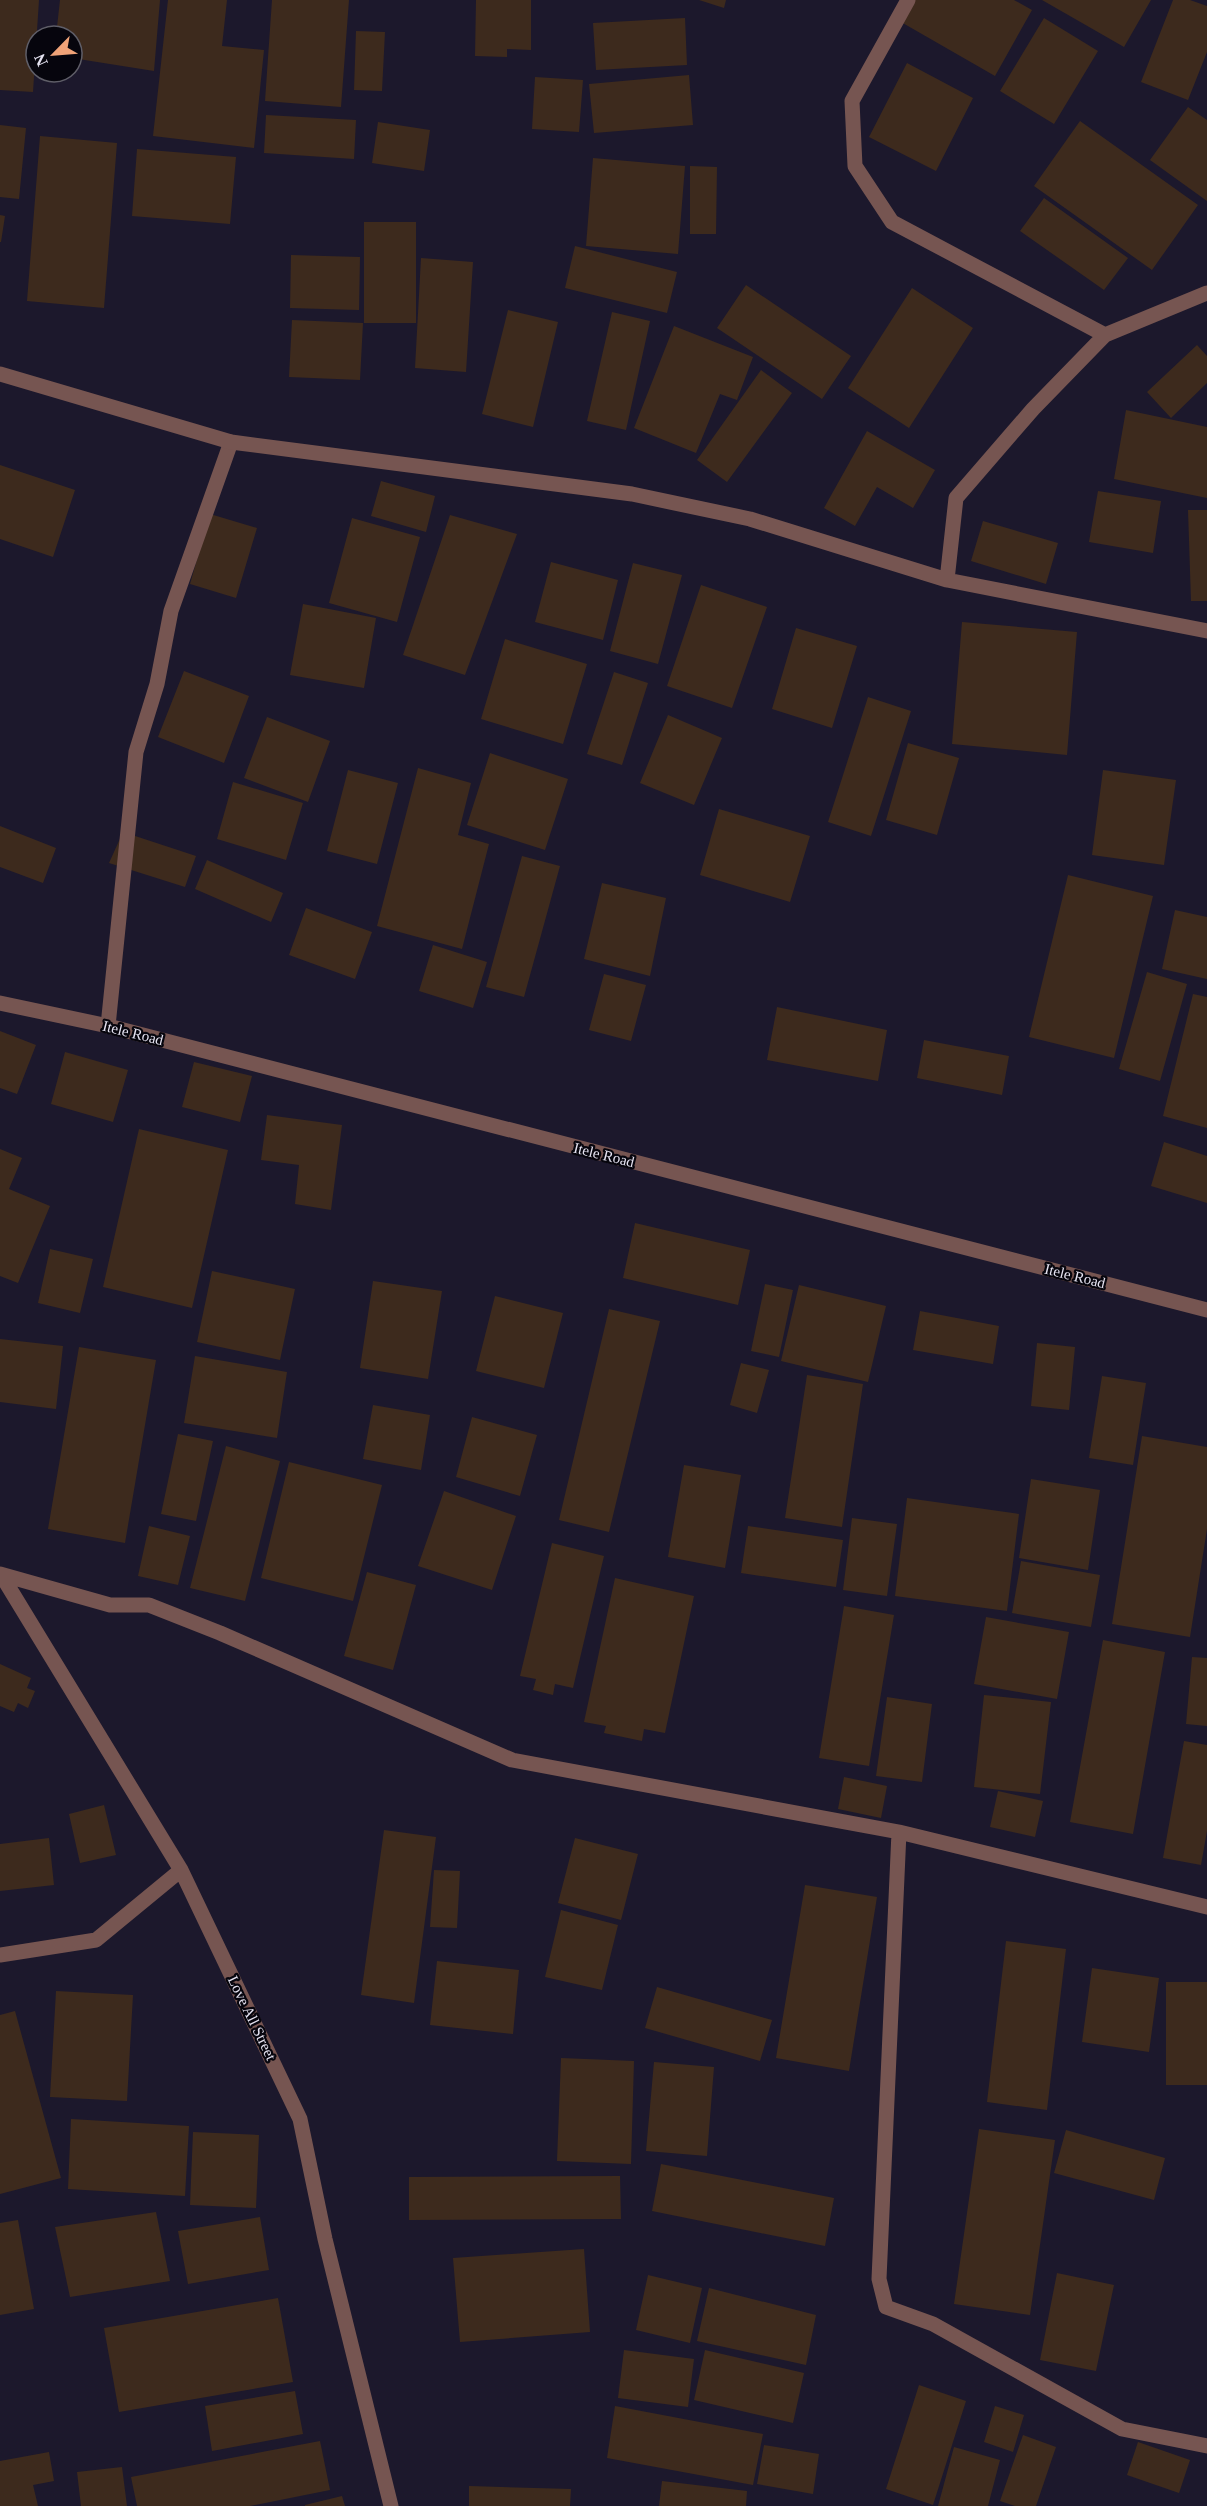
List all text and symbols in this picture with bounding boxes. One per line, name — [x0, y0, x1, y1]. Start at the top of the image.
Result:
north arrow — [24, 24, 84, 84]
text: N — [31, 51, 51, 69]
street label: Itele Road — [101, 1018, 166, 1048]
street label: Itele Road — [572, 1140, 637, 1170]
street label: Itele Road — [1043, 1261, 1108, 1291]
street label: Love All Street — [225, 1973, 280, 2063]

